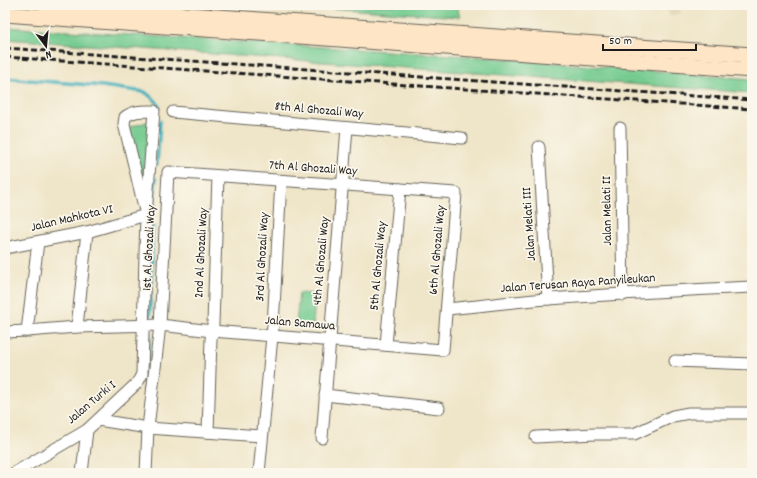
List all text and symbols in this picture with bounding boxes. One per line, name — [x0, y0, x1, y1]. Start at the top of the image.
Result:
north arrow — [26, 26, 66, 66]
scale bar — [603, 26, 696, 52]
text: 50 m — [609, 33, 632, 50]
text: N — [43, 45, 53, 62]
street label: 8th Al Ghozali Way — [274, 98, 365, 124]
street label: 7th Al Ghozali Way — [268, 156, 359, 182]
street label: Jalan Melati II — [598, 176, 618, 246]
street label: Jalan Melati III — [518, 187, 542, 261]
street label: Jalan Mahkota VI — [29, 200, 115, 238]
street label: 1st Al Ghozali Way — [138, 204, 162, 291]
street label: 6th Al Ghozali Way — [425, 204, 451, 296]
street label: 2nd Al Ghozali Way — [190, 207, 214, 299]
street label: 3rd Al Ghozali Way — [251, 211, 275, 302]
street label: 4th Al Ghozali Way — [309, 215, 335, 306]
street label: 5th Al Ghozali Way — [366, 220, 392, 311]
street label: Jalan Terusan Raya Panyileukan — [500, 269, 656, 299]
street label: Jalan Samawa — [264, 311, 337, 337]
street label: Jalan Turki I — [63, 377, 121, 429]

